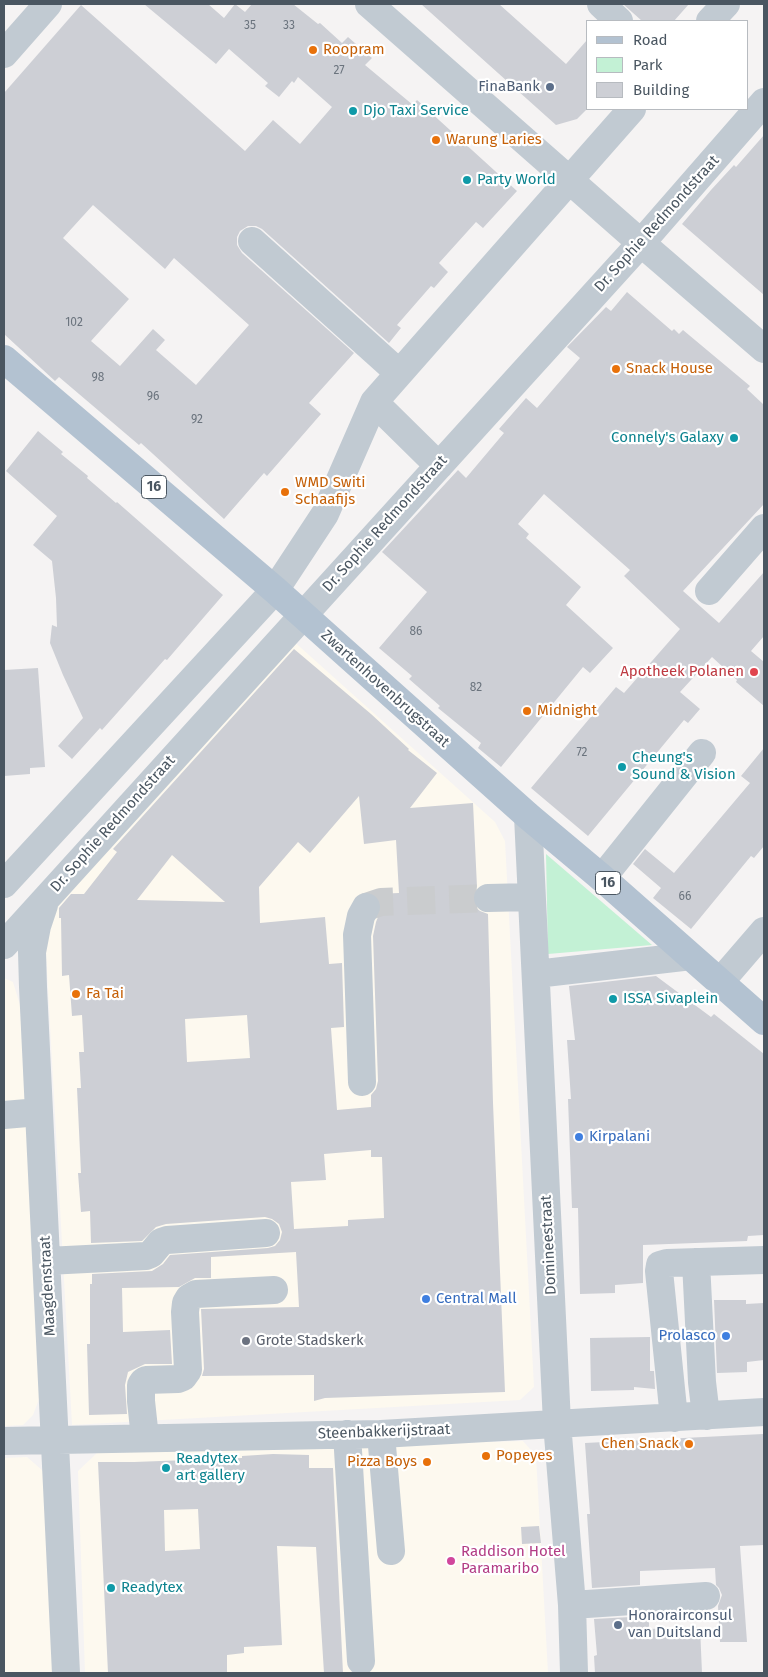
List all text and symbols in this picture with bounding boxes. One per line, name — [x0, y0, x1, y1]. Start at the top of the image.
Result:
house number: 35 — [244, 19, 256, 33]
house number: 33 — [283, 19, 295, 33]
legend — [586, 20, 748, 110]
text: Road — [633, 31, 668, 49]
place label: Roopram — [323, 41, 385, 59]
marker: Roopram — [307, 44, 319, 56]
text: Park — [633, 56, 663, 74]
house number: 27 — [333, 64, 345, 78]
place label: FinaBank — [478, 78, 540, 96]
marker: FinaBank — [544, 81, 556, 93]
text: Building — [633, 81, 689, 99]
place label: Djo Taxi Service — [363, 102, 469, 120]
marker: Djo Taxi Service — [347, 105, 359, 117]
place label: Warung Laries — [446, 131, 542, 149]
marker: Warung Laries — [430, 134, 442, 146]
street label: Dr. Sophie Redmondstraat — [591, 152, 723, 296]
place label: Party World — [477, 171, 556, 189]
marker: Party World — [461, 174, 473, 186]
house number: 102 — [65, 316, 83, 330]
place label: Snack House — [626, 360, 713, 378]
marker: Snack House — [610, 363, 622, 375]
house number: 98 — [92, 371, 104, 385]
house number: 96 — [147, 390, 159, 404]
house number: 92 — [191, 413, 203, 427]
place label: Connely's Galaxy — [611, 429, 724, 447]
marker: Connely's Galaxy — [728, 432, 740, 444]
street label: Dr. Sophie Redmondstraat — [319, 452, 451, 596]
place label: WMD Switi Schaafijs — [295, 474, 365, 509]
road number: 16 — [142, 476, 166, 498]
marker: WMD Switi Schaafijs — [279, 486, 291, 498]
house number: 86 — [409, 625, 423, 639]
street label: Zwartenhovenbrugstraat — [317, 627, 453, 751]
place label: Apotheek Polanen — [620, 663, 744, 681]
marker: Apotheek Polanen — [748, 666, 760, 678]
house number: 82 — [470, 681, 482, 695]
place label: Midnight — [537, 702, 597, 720]
marker: Midnight — [521, 705, 533, 717]
house number: 72 — [576, 746, 588, 760]
place label: Cheung's Sound & Vision — [632, 749, 736, 784]
street label: Dr. Sophie Redmondstraat — [47, 752, 179, 896]
marker: Cheung's Sound & Vision — [616, 761, 628, 773]
road number: 16 — [596, 871, 620, 894]
house number: 66 — [679, 890, 691, 904]
place label: Fa Tai — [86, 985, 124, 1003]
marker: Fa Tai — [70, 988, 82, 1000]
place label: ISSA Sivaplein — [623, 990, 718, 1008]
marker: ISSA Sivaplein — [607, 993, 619, 1005]
place label: Kirpalani — [589, 1128, 650, 1146]
marker: Kirpalani — [573, 1131, 585, 1143]
street label: Domineestraat — [537, 1195, 561, 1295]
street label: Maagdenstraat — [36, 1235, 60, 1337]
place label: Central Mall — [436, 1290, 517, 1308]
marker: Central Mall — [420, 1293, 432, 1305]
place label: Prolasco — [659, 1327, 716, 1345]
marker: Prolasco — [720, 1330, 732, 1342]
place label: Grote Stadskerk — [256, 1332, 364, 1350]
marker: Grote Stadskerk — [240, 1335, 252, 1347]
street label: Steenbakkerijstraat — [318, 1421, 450, 1443]
place label: Chen Snack — [601, 1435, 679, 1453]
marker: Chen Snack — [683, 1438, 695, 1450]
place label: Popeyes — [496, 1447, 553, 1465]
place label: Readytex art gallery — [176, 1450, 245, 1485]
marker: Popeyes — [480, 1450, 492, 1462]
place label: Pizza Boys — [347, 1453, 417, 1471]
marker: Pizza Boys — [421, 1456, 433, 1468]
marker: Readytex art gallery — [160, 1462, 172, 1474]
place label: Raddison Hotel Paramaribo — [461, 1543, 566, 1578]
marker: Raddison Hotel Paramaribo — [445, 1555, 457, 1567]
place label: Readytex — [121, 1579, 183, 1597]
marker: Readytex — [105, 1582, 117, 1594]
place label: Honorairconsul van Duitsland — [628, 1607, 732, 1642]
marker: Honorairconsul van Duitsland — [612, 1619, 624, 1631]

